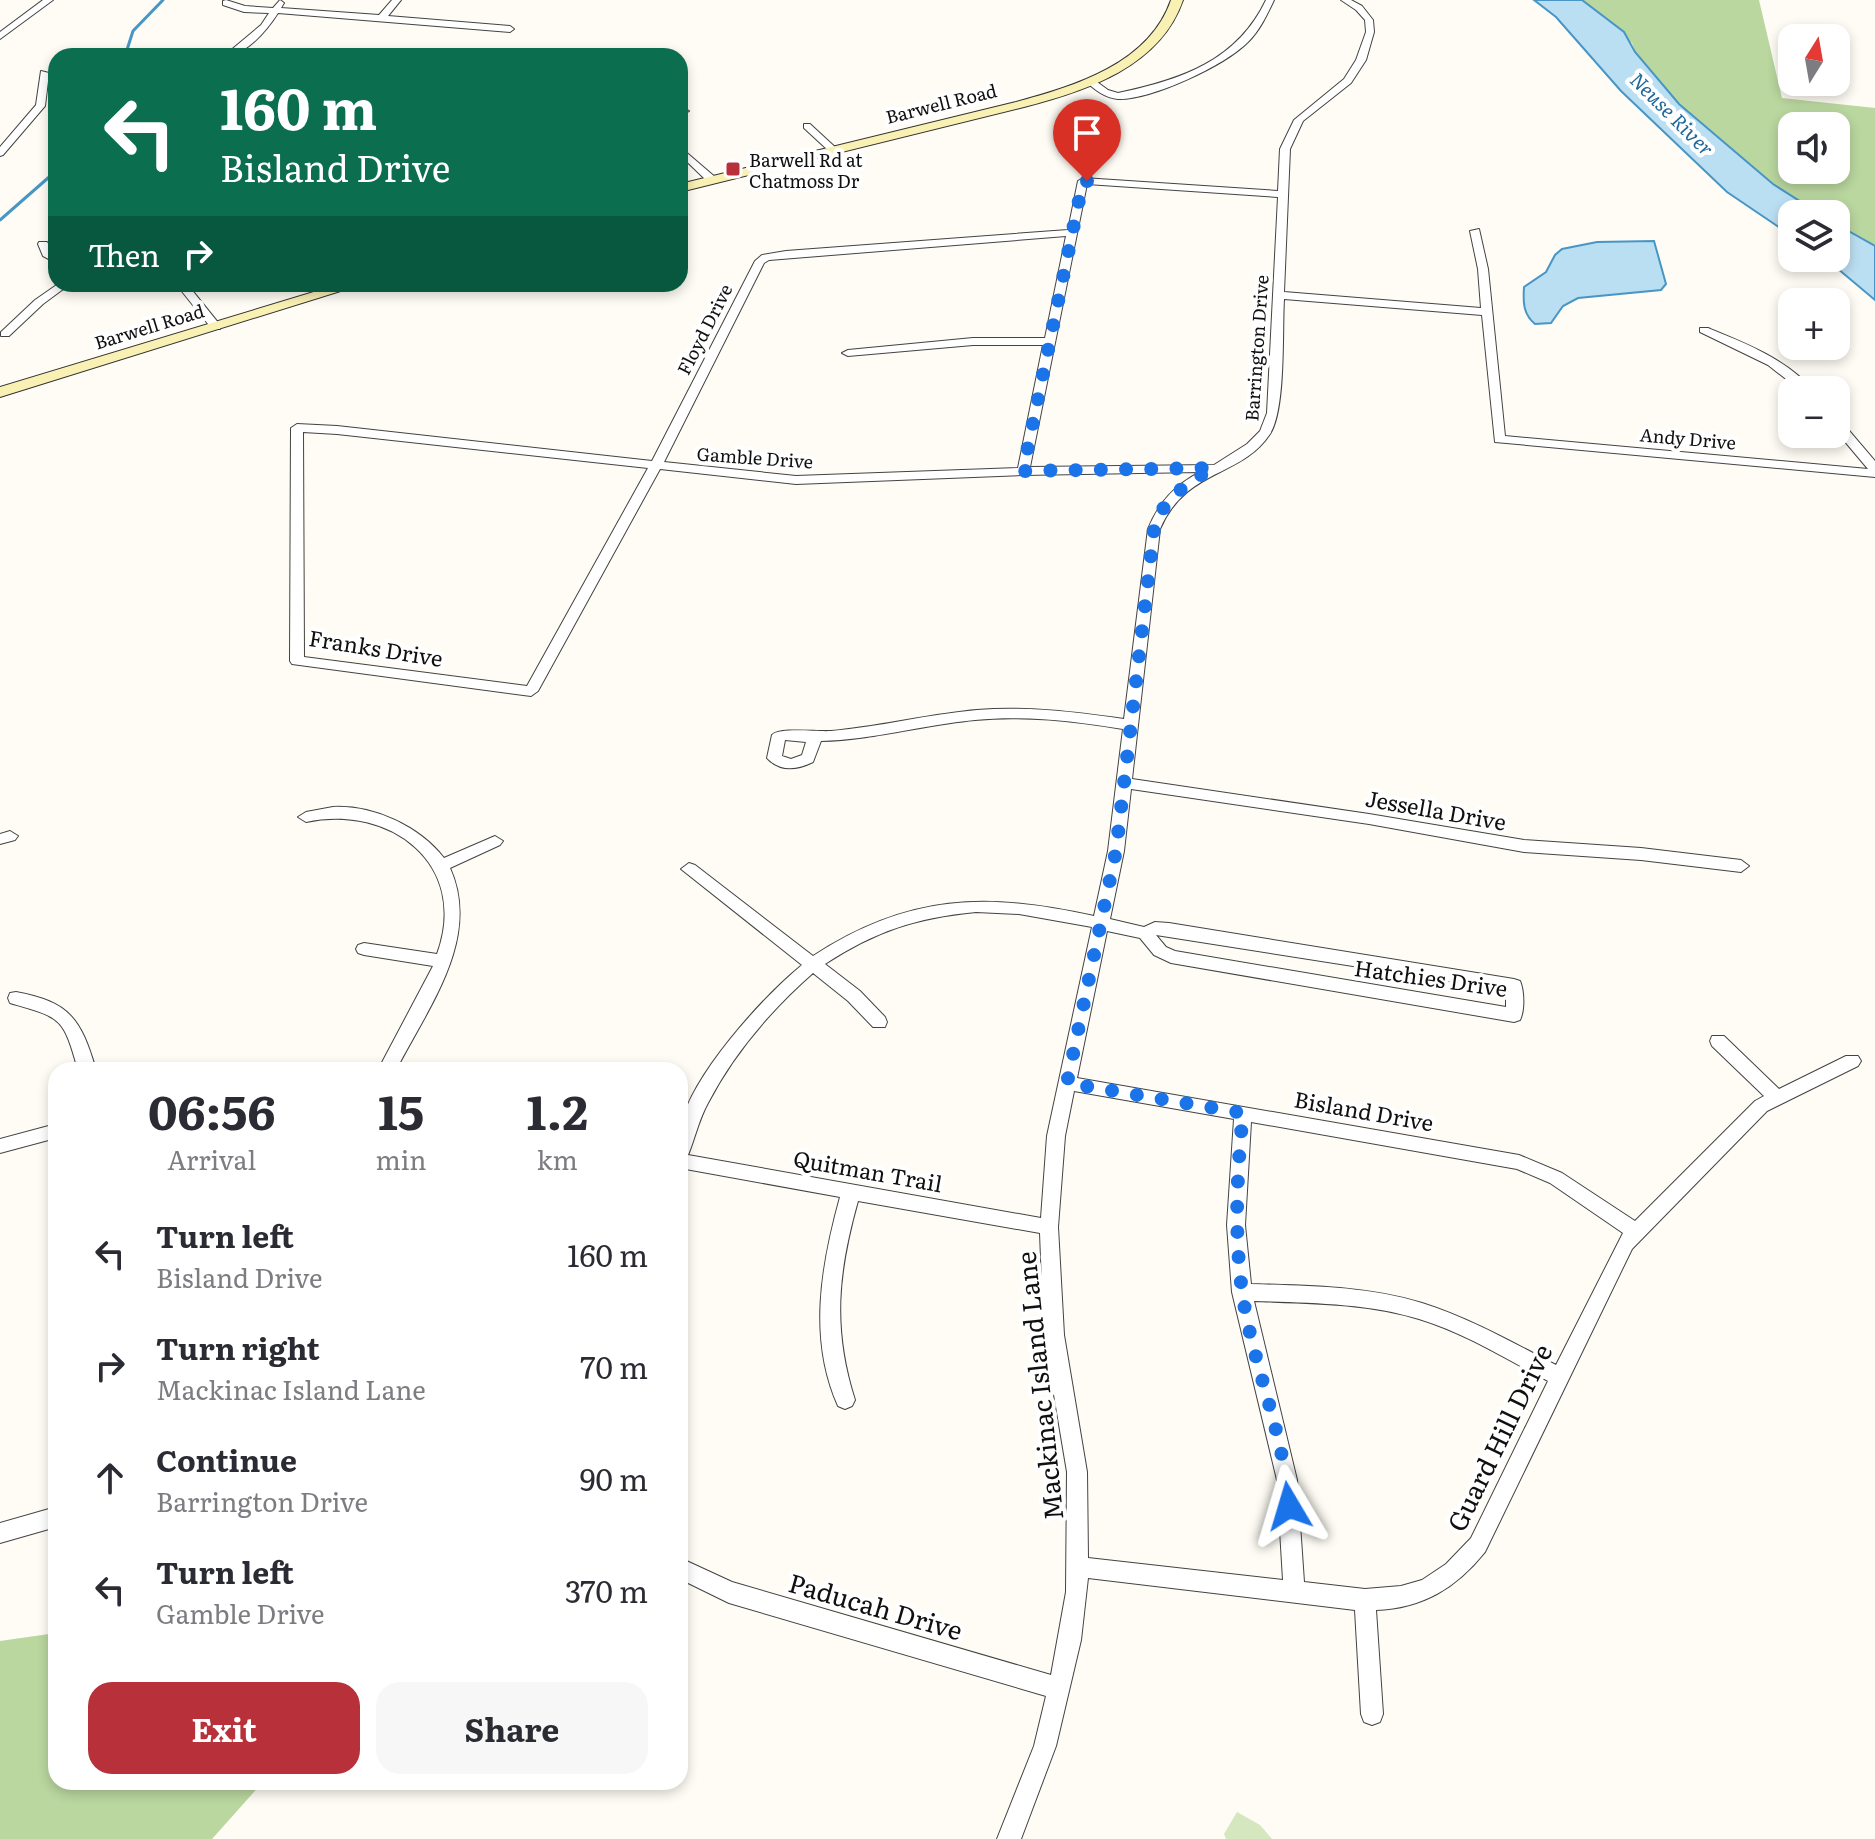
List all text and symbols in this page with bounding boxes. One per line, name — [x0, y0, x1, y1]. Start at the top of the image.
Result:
north arrow — [1778, 24, 1850, 96]
map controls — [1778, 24, 1850, 448]
text: 160 m — [220, 64, 377, 147]
water label: Neuse River — [1624, 64, 1722, 162]
street label: Barwell Road — [883, 76, 999, 130]
icon: left — [88, 80, 192, 184]
pin — [1053, 99, 1121, 181]
icon: arrive — [1065, 111, 1109, 155]
button: sound — [1778, 112, 1850, 184]
text: Bisland Drive — [220, 140, 451, 193]
place label: Barwell Rd at Chatmoss Dr — [749, 146, 863, 194]
marker: Barwell Rd at Chatmoss Dr — [724, 160, 742, 178]
button: layers — [1778, 200, 1850, 272]
text: Then — [88, 232, 160, 276]
icon: right — [176, 232, 220, 276]
street label: Barrington Drive — [1237, 274, 1275, 422]
street label: Floyd Drive — [670, 279, 738, 379]
button: + — [1778, 288, 1850, 360]
street label: Barwell Road — [91, 296, 207, 356]
button: − — [1778, 376, 1850, 448]
street label: Andy Drive — [1639, 420, 1737, 456]
street label: Gamble Drive — [696, 439, 814, 475]
street label: Franks Drive — [307, 620, 445, 674]
street label: Jessella Drive — [1363, 780, 1509, 838]
street label: Hatchies Drive — [1352, 950, 1510, 1004]
text: 06:56 — [148, 1074, 276, 1145]
text: 15 — [378, 1074, 424, 1145]
text: 1.2 — [527, 1074, 588, 1145]
street label: Bisland Drive — [1292, 1082, 1436, 1138]
text: Arrival — [167, 1139, 256, 1178]
text: min — [375, 1139, 427, 1178]
text: km — [537, 1139, 578, 1178]
street label: Quitman Trail — [791, 1141, 945, 1199]
text: Turn left — [156, 1213, 294, 1257]
icon: left — [88, 1232, 132, 1276]
text: 160 m — [567, 1232, 648, 1276]
street label: Mackinac Island Lane — [1005, 1250, 1071, 1522]
text: Bisland Drive — [156, 1257, 323, 1296]
text: Turn right — [156, 1325, 320, 1369]
street label: Guard Hill Drive — [1436, 1337, 1560, 1537]
icon: right — [88, 1344, 132, 1388]
text: 70 m — [580, 1344, 648, 1388]
text: Mackinac Island Lane — [156, 1369, 426, 1408]
text: Continue — [156, 1437, 297, 1481]
icon: ahead — [88, 1456, 132, 1500]
text: 90 m — [580, 1456, 648, 1500]
position arrow — [1247, 1464, 1331, 1548]
text: Barrington Drive — [156, 1481, 368, 1520]
text: Turn left — [156, 1549, 294, 1593]
street label: Paducah Drive — [784, 1562, 968, 1648]
icon: left — [88, 1568, 132, 1612]
text: 370 m — [565, 1568, 648, 1612]
text: Gamble Drive — [156, 1593, 325, 1632]
button: Exit — [88, 1682, 360, 1774]
button: Share — [376, 1682, 648, 1774]

